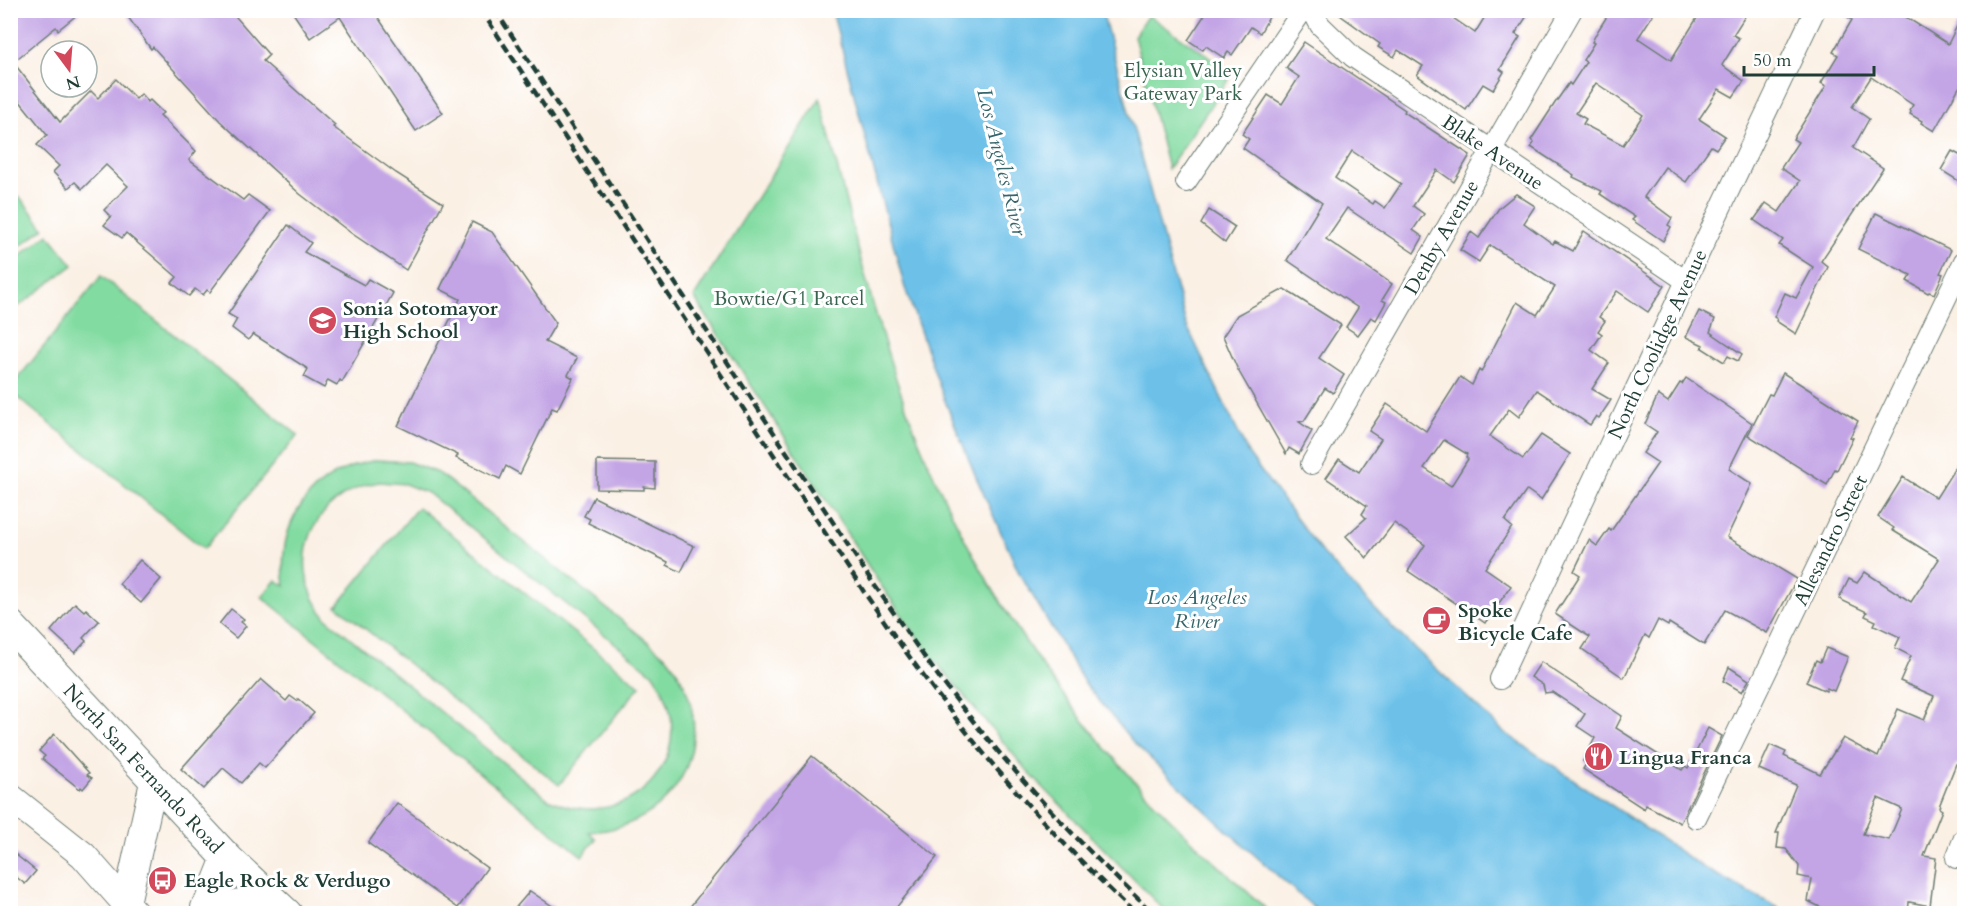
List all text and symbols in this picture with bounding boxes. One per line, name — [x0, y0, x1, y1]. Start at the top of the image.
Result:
north arrow — [39, 39, 99, 99]
scale bar — [1744, 39, 1874, 77]
text: 50 m — [1753, 48, 1792, 73]
park label: Elysian Valley Gateway Park — [1124, 57, 1243, 107]
text: N — [63, 70, 83, 95]
water label: Los Angeles River — [969, 85, 1034, 240]
street label: Blake Avenue — [1437, 108, 1549, 196]
street label: Denby Avenue — [1398, 175, 1485, 300]
street label: North Coolidge Avenue — [1602, 245, 1713, 444]
park label: Bowtie/G1 Parcel — [714, 285, 864, 312]
place label: Sonia Sotomayor High School — [343, 295, 499, 345]
school or university icon: Sonia Sotomayor High School — [306, 304, 338, 336]
street label: Allesandro Street — [1787, 470, 1874, 610]
water label: Los Angeles River — [1147, 583, 1247, 636]
place label: Spoke Bicycle Cafe — [1458, 597, 1573, 647]
cafe icon: Spoke Bicycle Cafe — [1421, 605, 1453, 637]
street label: North San Fernando Road — [57, 678, 229, 860]
restaurant icon: Lingua Franca — [1582, 741, 1614, 773]
place label: Lingua Franca — [1619, 744, 1752, 771]
bus stop icon: Eagle Rock & Verdugo — [147, 864, 179, 896]
place label: Eagle Rock & Verdugo — [184, 867, 391, 894]

